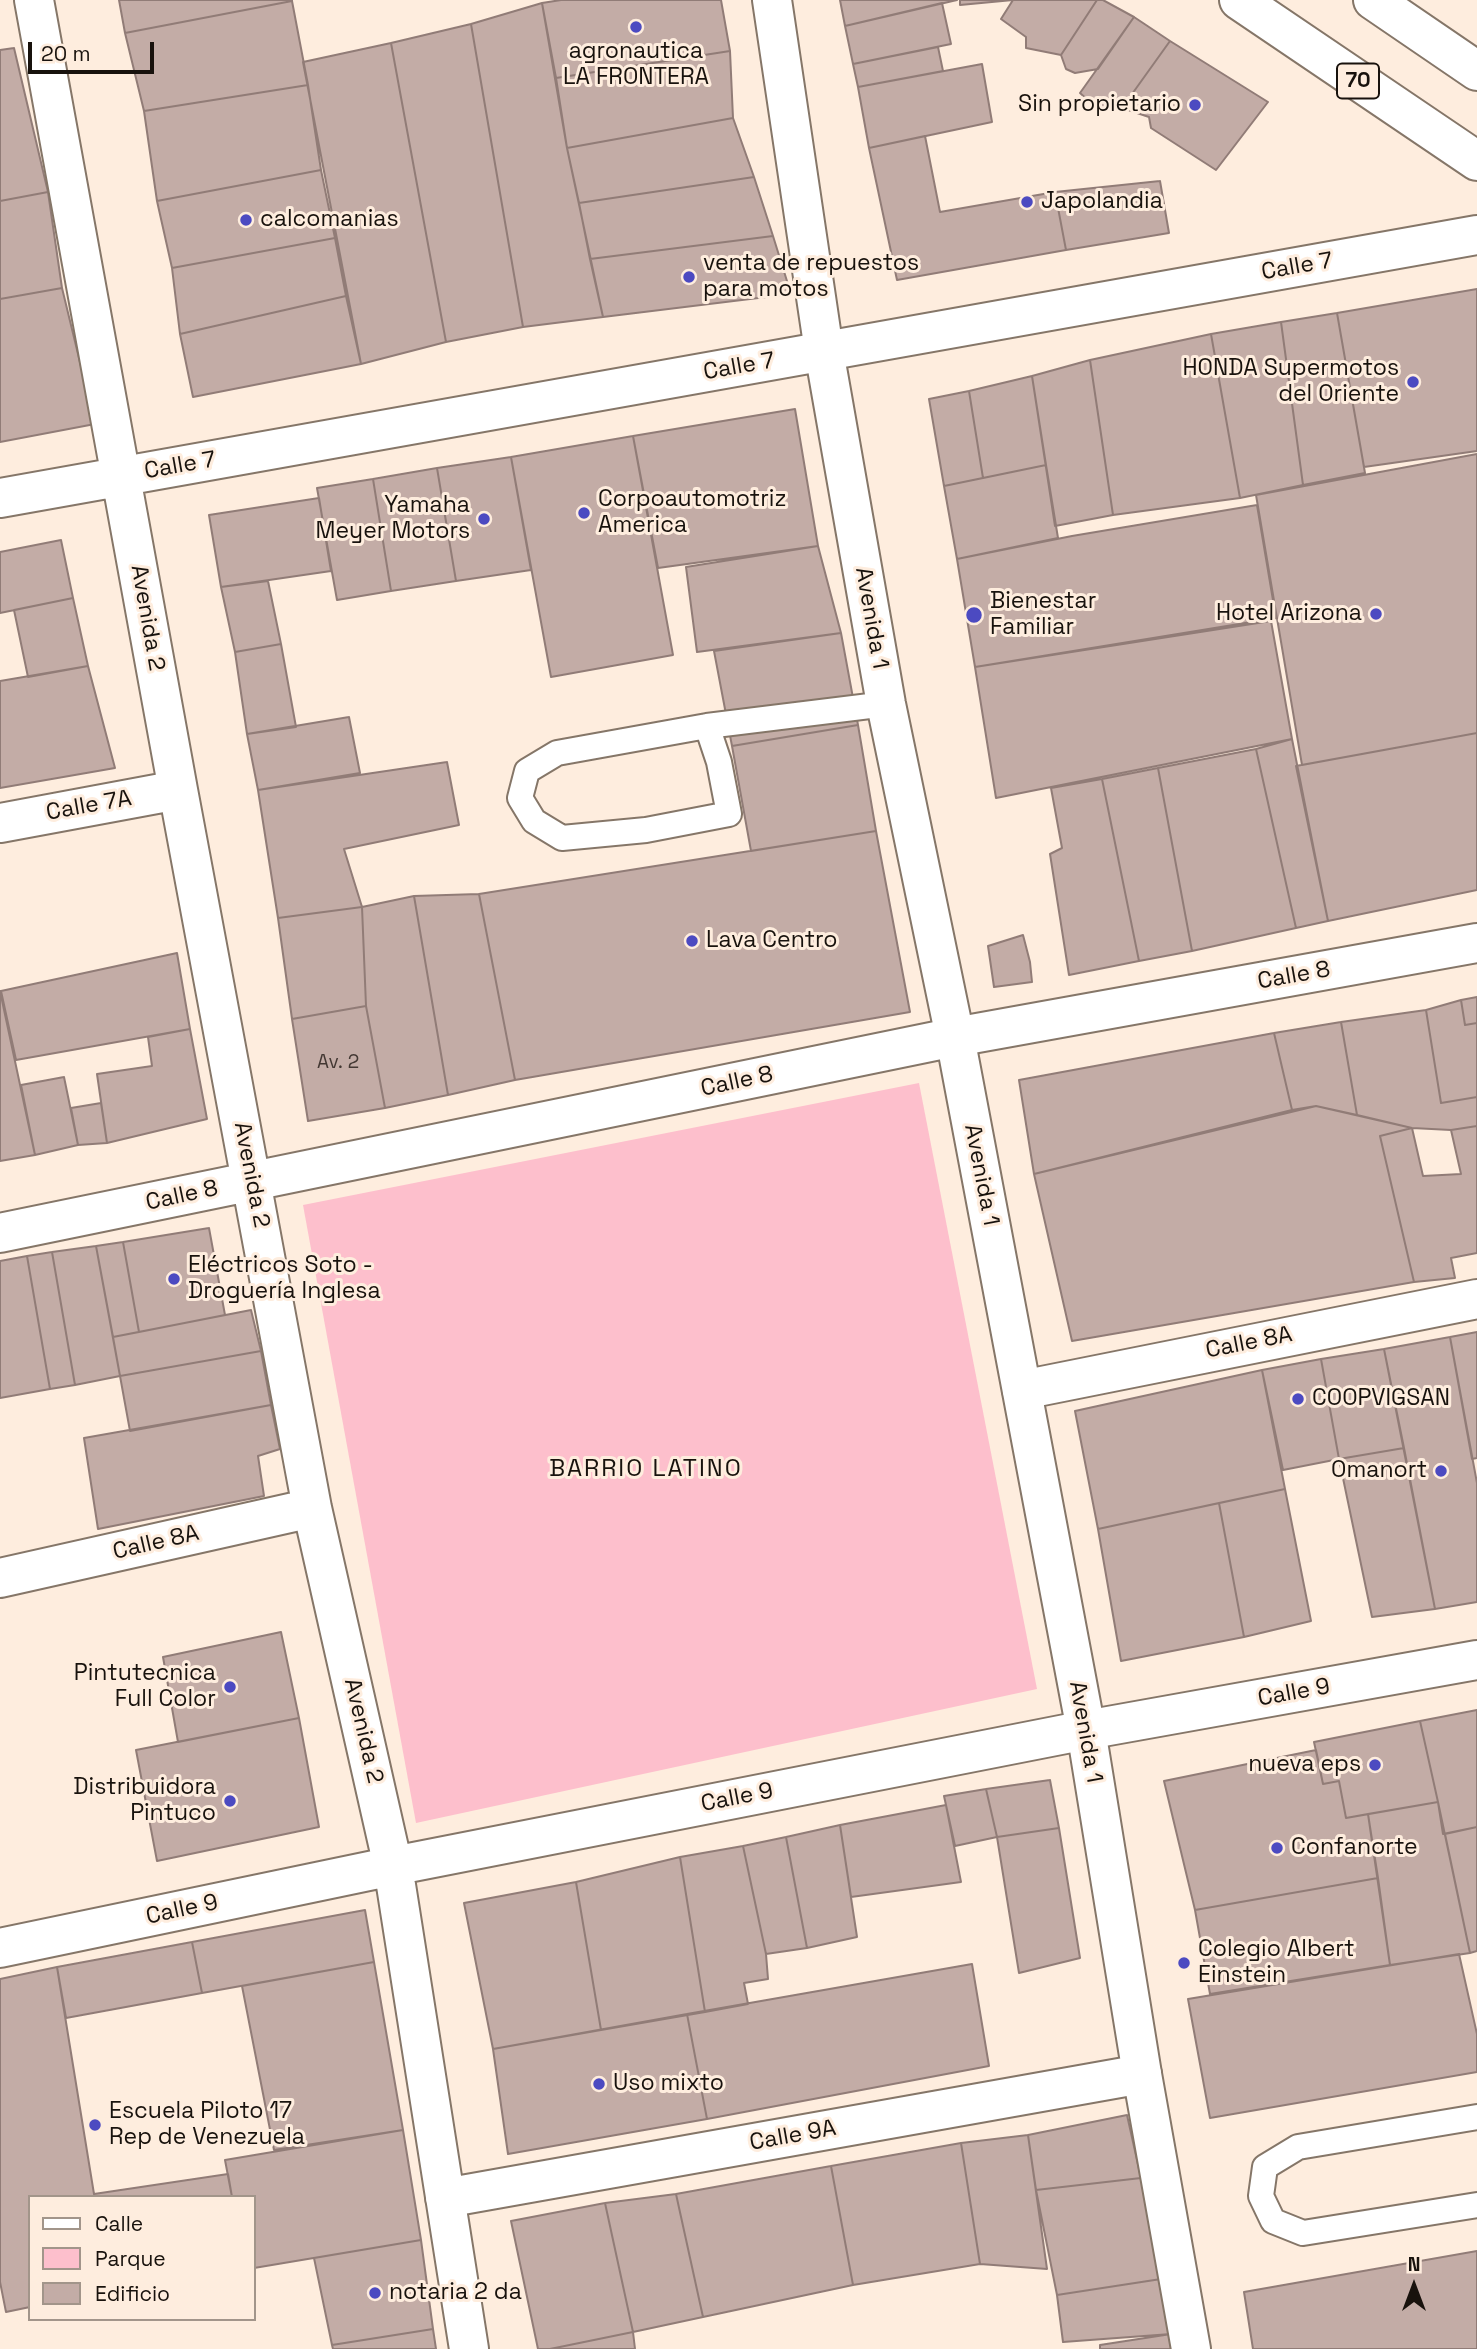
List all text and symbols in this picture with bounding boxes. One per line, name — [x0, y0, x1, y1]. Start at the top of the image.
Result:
marker: agronautica LA FRONTERA — [628, 19, 644, 35]
scale bar — [32, 28, 158, 72]
place label: agronautica LA FRONTERA — [563, 38, 709, 92]
text: 20 m — [41, 40, 91, 67]
road number: 70 — [1337, 64, 1379, 98]
place label: Sin propietario — [1018, 91, 1181, 119]
marker: Sin propietario — [1187, 97, 1203, 113]
place label: Japolandia — [1041, 188, 1163, 216]
marker: Japolandia — [1019, 194, 1035, 210]
place label: calcomanias — [260, 206, 399, 234]
marker: calcomanias — [238, 212, 254, 228]
street label: Calle 7 — [1259, 247, 1335, 287]
place label: venta de repuestos para motos — [703, 250, 919, 304]
marker: venta de repuestos para motos — [681, 269, 697, 285]
street label: Calle 7 — [701, 347, 777, 387]
place label: HONDA Supermotos del Oriente — [1183, 355, 1399, 409]
marker: HONDA Supermotos del Oriente — [1405, 374, 1421, 390]
street label: Calle 7 — [142, 446, 218, 486]
place label: Corpoautomotriz America — [598, 486, 786, 540]
place label: Yamaha Meyer Motors — [316, 492, 470, 546]
marker: Corpoautomotriz America — [576, 505, 592, 521]
marker: Yamaha Meyer Motors — [476, 511, 492, 527]
street label: Avenida 2 — [124, 563, 170, 673]
street label: Avenida 1 — [848, 565, 894, 671]
place label: Bienestar Familiar — [990, 588, 1096, 642]
place label: Hotel Arizona — [1216, 600, 1362, 628]
marker: Bienestar Familiar — [964, 605, 984, 625]
marker: Hotel Arizona — [1368, 606, 1384, 622]
street label: Calle 7A — [44, 785, 134, 827]
place label: Lava Centro — [706, 927, 838, 955]
marker: Lava Centro — [684, 933, 700, 949]
street label: Calle 8 — [1256, 956, 1332, 996]
house number: Av. 2 — [317, 1052, 359, 1074]
street label: Calle 8 — [698, 1061, 776, 1103]
street label: Avenida 2 — [227, 1120, 275, 1230]
street label: Avenida 1 — [958, 1122, 1004, 1228]
street label: Calle 8 — [143, 1175, 221, 1217]
place label: Eléctricos Soto - Droguería Inglesa — [188, 1252, 381, 1306]
marker: Eléctricos Soto - Droguería Inglesa — [166, 1271, 182, 1287]
street label: Calle 8A — [1203, 1321, 1295, 1365]
place label: COOPVIGSAN — [1312, 1385, 1450, 1413]
marker: COOPVIGSAN — [1290, 1391, 1306, 1407]
district label: BARRIO LATINO — [551, 1455, 741, 1483]
place label: Omanort — [1331, 1457, 1427, 1485]
marker: Omanort — [1433, 1463, 1449, 1479]
street label: Calle 8A — [110, 1520, 202, 1566]
place label: Pintutecnica Full Color — [74, 1660, 216, 1714]
street label: Calle 9 — [1256, 1673, 1332, 1713]
street label: Avenida 2 — [337, 1676, 389, 1786]
marker: Pintutecnica Full Color — [222, 1679, 238, 1695]
street label: Avenida 1 — [1062, 1679, 1108, 1785]
place label: nueva eps — [1248, 1751, 1361, 1779]
marker: nueva eps — [1367, 1757, 1383, 1773]
place label: Distribuidora Pintuco — [73, 1774, 216, 1828]
street label: Calle 9 — [699, 1778, 775, 1818]
marker: Distribuidora Pintuco — [222, 1793, 238, 1809]
place label: Confanorte — [1291, 1834, 1418, 1862]
marker: Confanorte — [1269, 1840, 1285, 1856]
street label: Calle 9 — [143, 1889, 221, 1931]
place label: Colegio Albert Einstein — [1198, 1936, 1355, 1990]
marker: Colegio Albert Einstein — [1176, 1955, 1192, 1971]
place label: Uso mixto — [613, 2070, 724, 2098]
marker: Uso mixto — [591, 2076, 607, 2092]
place label: Escuela Piloto 17 Rep de Venezuela — [109, 2098, 305, 2152]
street label: Calle 9A — [748, 2115, 838, 2157]
marker: Escuela Piloto 17 Rep de Venezuela — [87, 2117, 103, 2133]
legend — [28, 2195, 256, 2321]
text: Calle — [95, 2210, 143, 2237]
text: Parque — [95, 2245, 166, 2272]
north arrow — [1379, 2251, 1449, 2321]
text: N — [1408, 2252, 1420, 2277]
place label: notaria 2 da — [389, 2279, 522, 2307]
text: Edificio — [95, 2280, 170, 2307]
marker: notaria 2 da — [367, 2285, 383, 2301]

